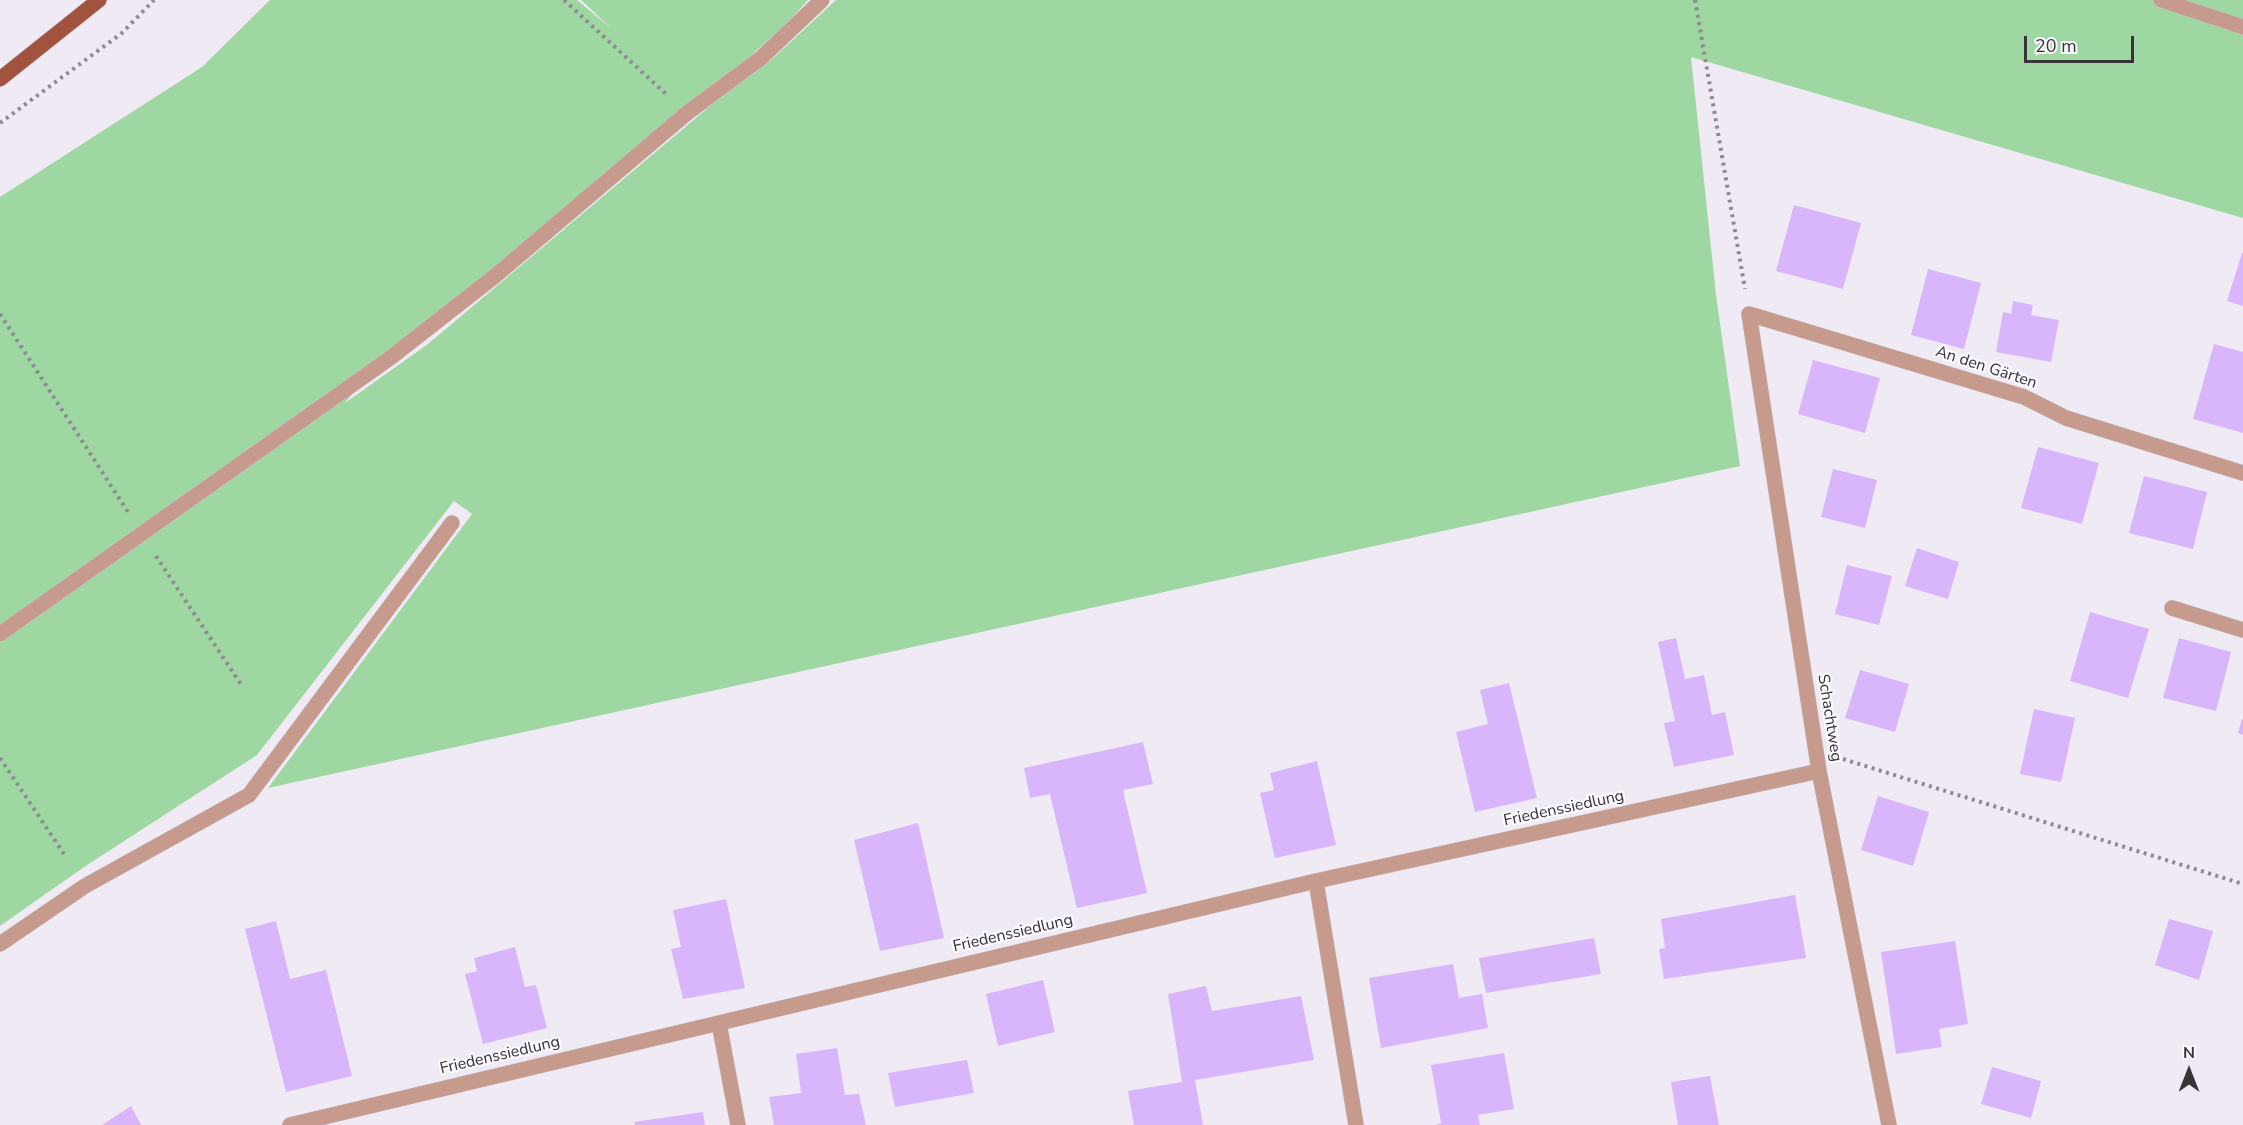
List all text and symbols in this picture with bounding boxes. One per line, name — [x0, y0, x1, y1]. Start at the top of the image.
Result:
scale bar — [2027, 24, 2136, 62]
text: 20 m — [2035, 34, 2077, 58]
street label: An den Gärten — [1933, 343, 2039, 393]
street label: Schachtweg — [1813, 673, 1845, 763]
street label: Friedenssiedlung — [1502, 787, 1626, 831]
street label: Friedenssiedlung — [951, 911, 1075, 957]
street label: Friedenssiedlung — [438, 1033, 562, 1079]
north arrow — [2159, 1041, 2219, 1101]
text: N — [2183, 1042, 2195, 1064]

